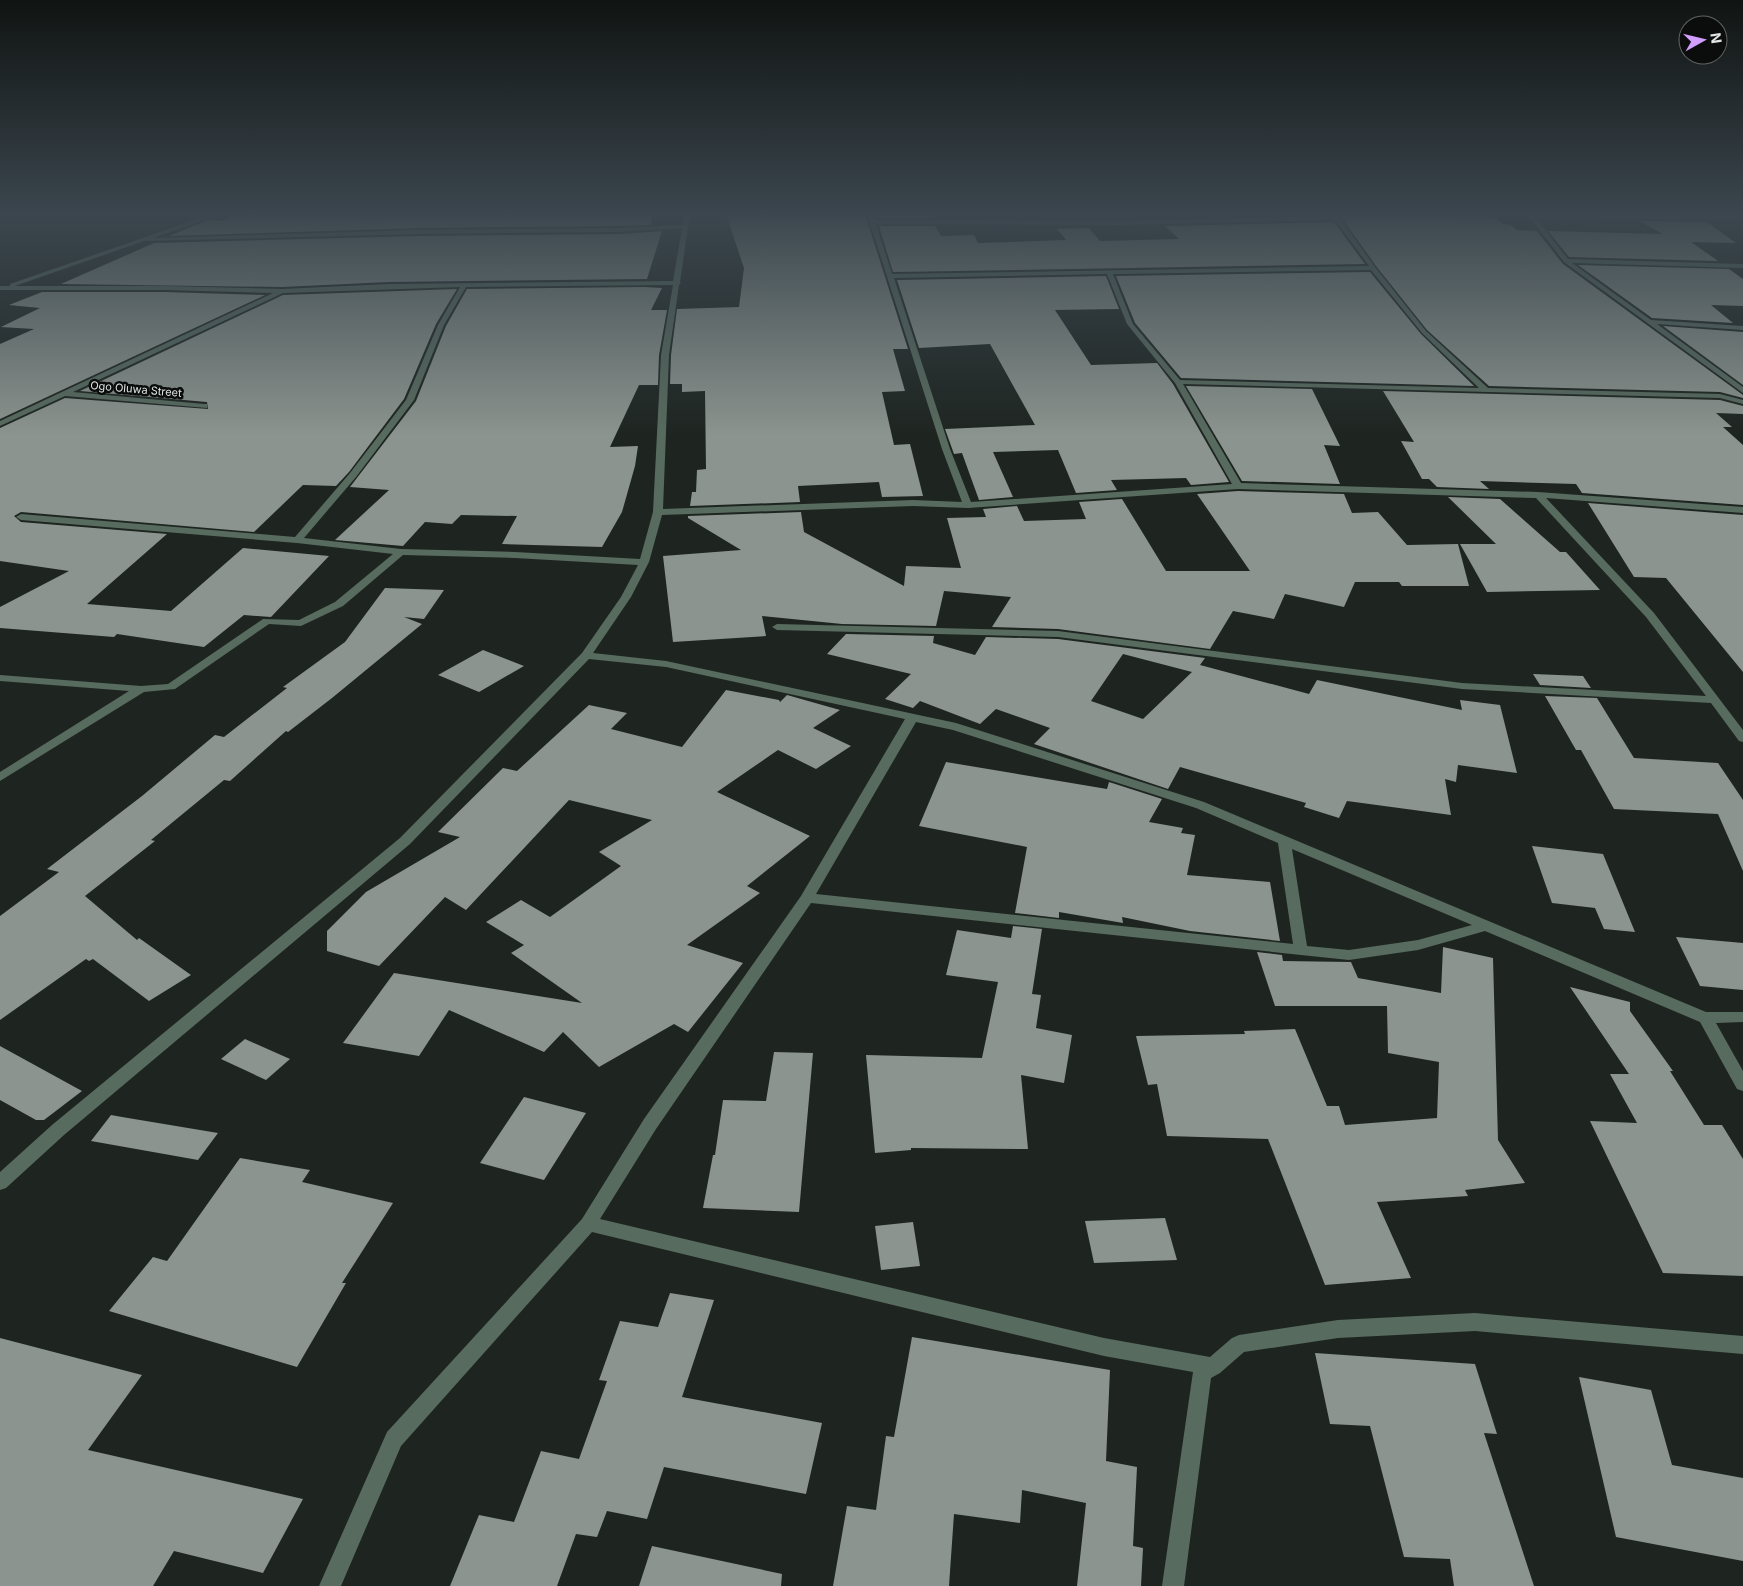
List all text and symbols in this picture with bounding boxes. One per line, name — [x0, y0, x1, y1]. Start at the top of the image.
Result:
north arrow — [1678, 15, 1728, 65]
text: N — [1707, 32, 1726, 45]
street label: Ogo Oluwa Street — [90, 378, 183, 400]

